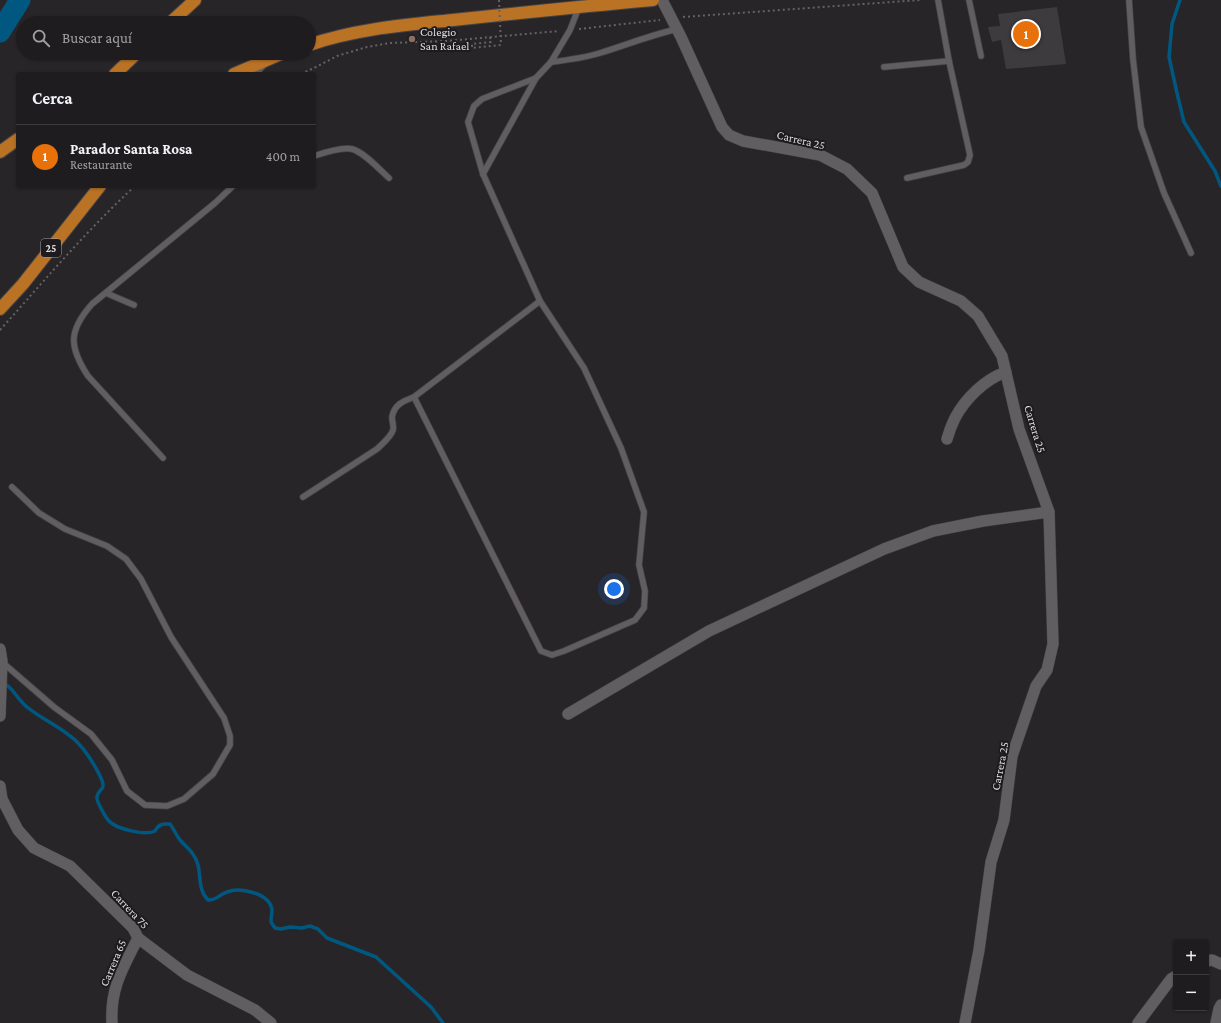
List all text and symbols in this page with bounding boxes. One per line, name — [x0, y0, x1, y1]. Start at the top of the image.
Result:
search box — [16, 16, 316, 60]
pin: 1 — [1013, 19, 1039, 49]
place label: Colegio San Rafael — [420, 25, 470, 53]
icon: search — [30, 27, 52, 49]
text: Buscar aquí — [62, 30, 132, 46]
marker: Colegio San Rafael — [407, 34, 417, 44]
text: Cerca — [32, 89, 72, 108]
street label: Carrera 25 — [775, 128, 827, 152]
text: Parador Santa Rosa — [70, 141, 192, 157]
text: 1 — [43, 149, 47, 164]
text: 400 m — [266, 149, 300, 164]
text: Restaurante — [70, 157, 132, 172]
road number: 25 — [41, 239, 61, 257]
street label: Carrera 25 — [1021, 403, 1049, 455]
your location — [604, 579, 624, 599]
street label: Carrera 25 — [988, 740, 1012, 792]
street label: Carrera 75 — [108, 886, 152, 932]
street label: Carrera 65 — [97, 937, 129, 989]
map controls — [1173, 939, 1209, 1011]
button: + — [1173, 939, 1209, 975]
button: − — [1173, 975, 1209, 1011]

